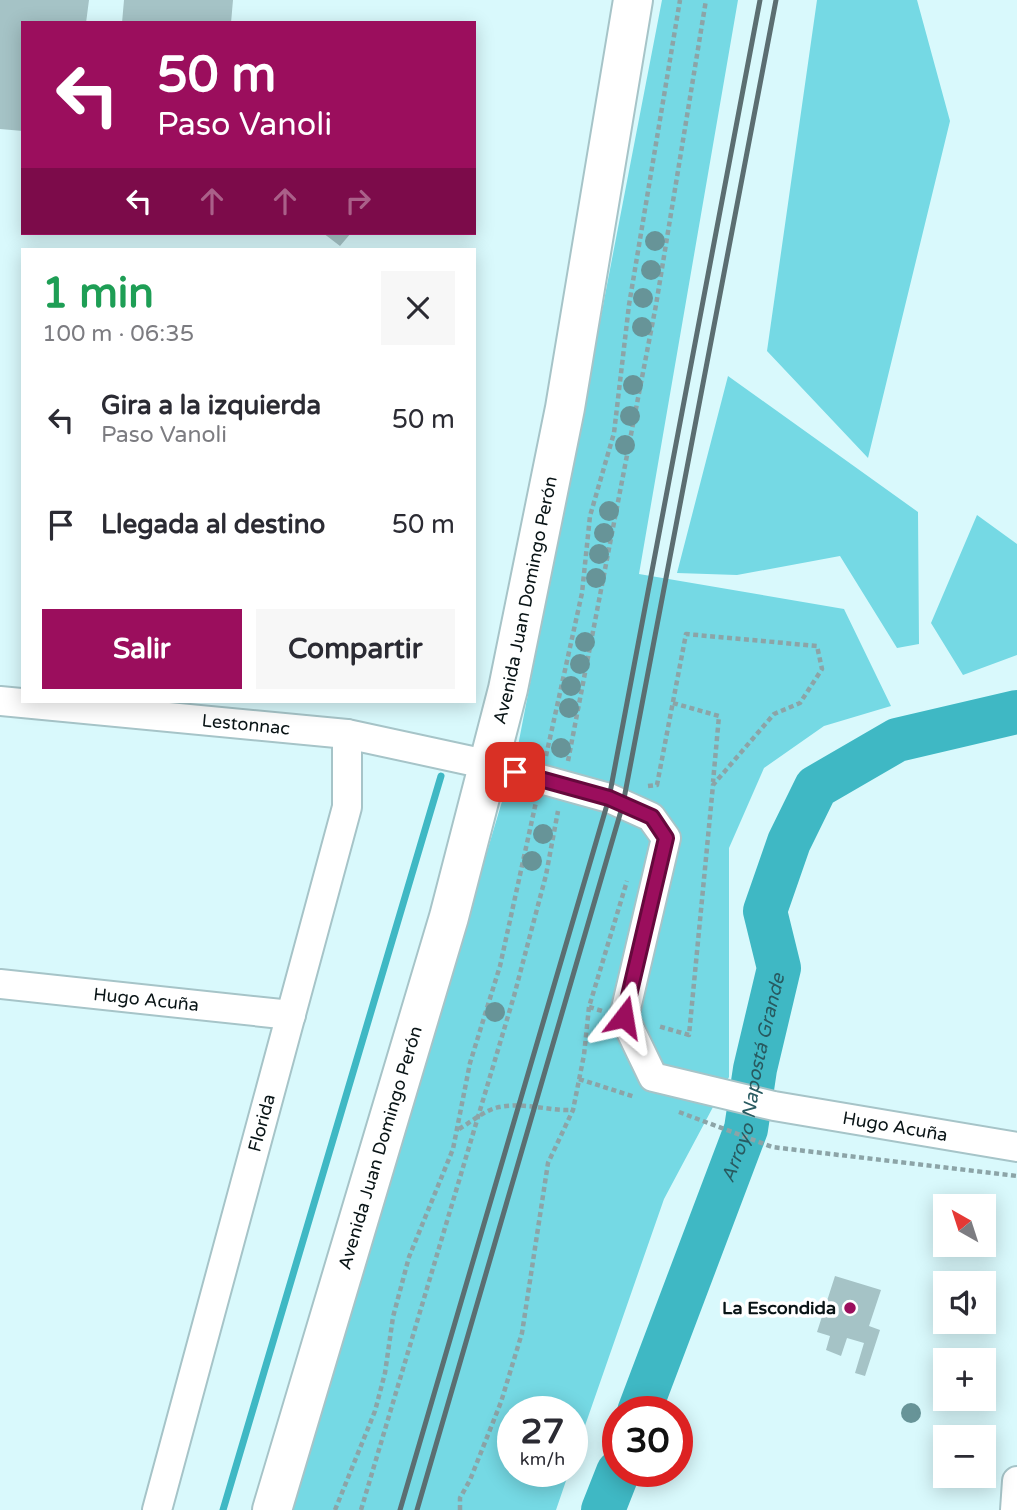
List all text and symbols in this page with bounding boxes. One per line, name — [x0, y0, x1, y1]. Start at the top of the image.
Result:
text: 50 m — [157, 46, 276, 105]
icon: left — [42, 49, 133, 140]
text: Paso Vanoli — [157, 106, 332, 144]
icon: left — [120, 182, 158, 220]
icon: ahead — [193, 182, 231, 220]
icon: ahead — [266, 182, 304, 220]
icon: right — [339, 182, 377, 220]
text: 1 min — [42, 268, 154, 319]
button: close — [381, 271, 455, 345]
text: 100 m · 06:35 — [42, 320, 194, 348]
text: Gira a la izquierda — [101, 390, 321, 421]
icon: left — [42, 401, 80, 439]
text: 50 m — [392, 404, 455, 435]
text: Paso Vanoli — [101, 421, 227, 449]
street label: Avenida Juan Domingo Perón — [488, 474, 562, 726]
icon: arrive — [42, 506, 80, 544]
text: Llegada al destino — [101, 509, 325, 540]
text: 50 m — [392, 509, 455, 540]
button: Salir — [42, 609, 242, 689]
button: Compartir — [256, 609, 455, 689]
street label: Lestonnac — [201, 709, 291, 740]
pin — [485, 742, 545, 802]
icon: arrive — [496, 753, 534, 791]
water label: Arroyo Napostá Grande — [717, 970, 790, 1185]
position arrow — [587, 980, 661, 1054]
street label: Hugo Acuña — [92, 983, 200, 1016]
street label: Avenida Juan Domingo Perón — [333, 1023, 427, 1272]
street label: Florida — [243, 1091, 280, 1154]
street label: Hugo Acuña — [841, 1107, 949, 1146]
north arrow — [933, 1194, 996, 1256]
map controls — [933, 1194, 996, 1488]
button: sound — [933, 1271, 996, 1334]
place label: La Escondida — [722, 1297, 836, 1319]
marker: La Escondida — [842, 1300, 858, 1316]
button: + — [933, 1348, 996, 1411]
speed limit sign: 30 — [602, 1396, 693, 1487]
text: 27 — [521, 1411, 564, 1453]
button: − — [933, 1425, 996, 1488]
text: km/h — [520, 1448, 565, 1470]

